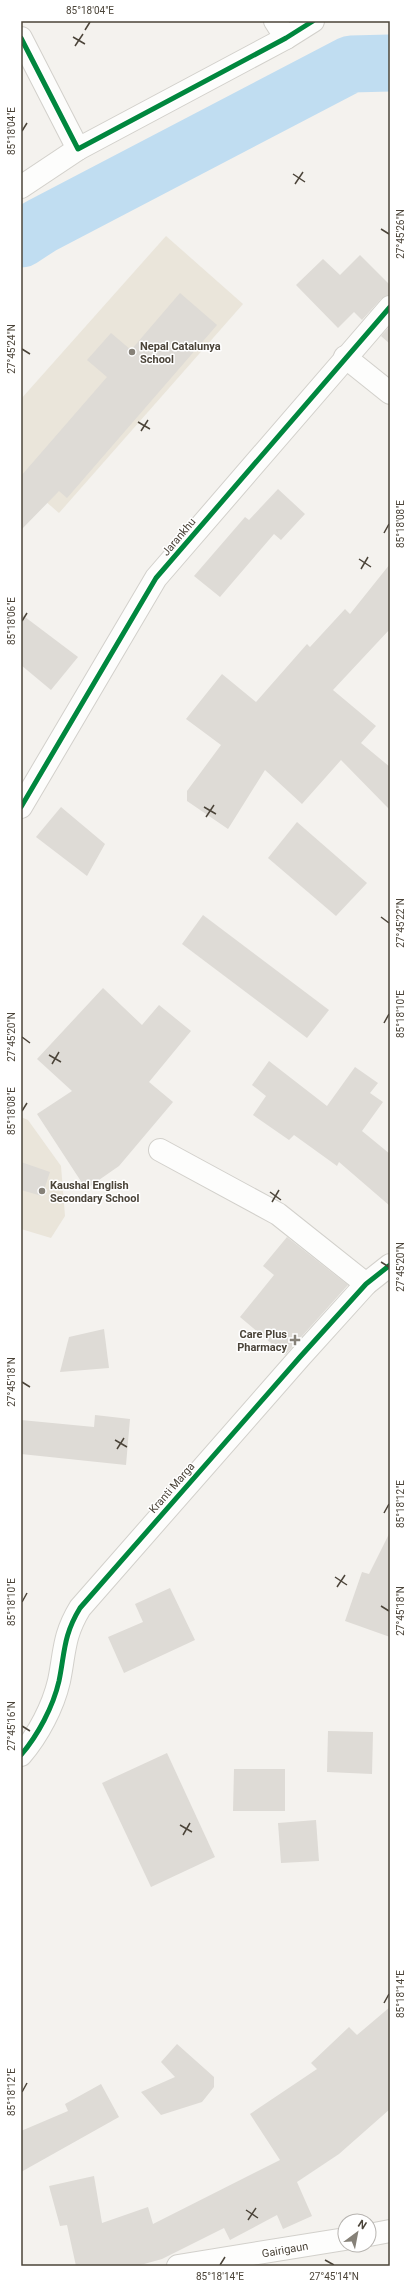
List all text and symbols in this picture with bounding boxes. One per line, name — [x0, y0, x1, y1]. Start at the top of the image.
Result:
text: 85°18'04"E — [66, 5, 114, 16]
text: 85°18'04"E — [6, 107, 17, 155]
text: 27°45'26"N — [395, 209, 406, 259]
text: 27°45'24"N — [6, 324, 17, 374]
place label: Nepal Catalunya School — [140, 340, 221, 366]
marker: Nepal Catalunya School — [127, 347, 137, 357]
text: 85°18'08"E — [395, 500, 406, 548]
street label: Jarankhu — [159, 515, 199, 559]
text: 85°18'06"E — [6, 597, 17, 645]
text: 27°45'22"N — [395, 898, 406, 948]
text: 85°18'10"E — [395, 990, 406, 1038]
text: 27°45'20"N — [6, 1012, 17, 1062]
text: 85°18'08"E — [6, 1087, 17, 1135]
place label: Kaushal English Secondary School — [50, 1179, 139, 1205]
marker: Kaushal English Secondary School — [37, 1186, 47, 1196]
text: 27°45'20"N — [395, 1242, 406, 1292]
place label: Care Plus Pharmacy — [237, 1328, 287, 1354]
marker: Care Plus Pharmacy — [290, 1335, 300, 1345]
text: 27°45'18"N — [6, 1357, 17, 1407]
street label: Kranti Marga — [146, 1460, 198, 1516]
text: 85°18'12"E — [395, 1480, 406, 1528]
text: 85°18'10"E — [6, 1578, 17, 1626]
text: 27°45'18"N — [395, 1586, 406, 1636]
text: 27°45'16"N — [6, 1701, 17, 1751]
text: 85°18'14"E — [395, 1970, 406, 2018]
text: 85°18'12"E — [6, 2068, 17, 2116]
north arrow — [337, 2213, 377, 2253]
text: N — [355, 2217, 369, 2233]
street label: Gairigaun — [261, 2240, 309, 2260]
text: 85°18'14"E — [196, 2271, 244, 2282]
text: 27°45'14"N — [309, 2271, 359, 2282]

